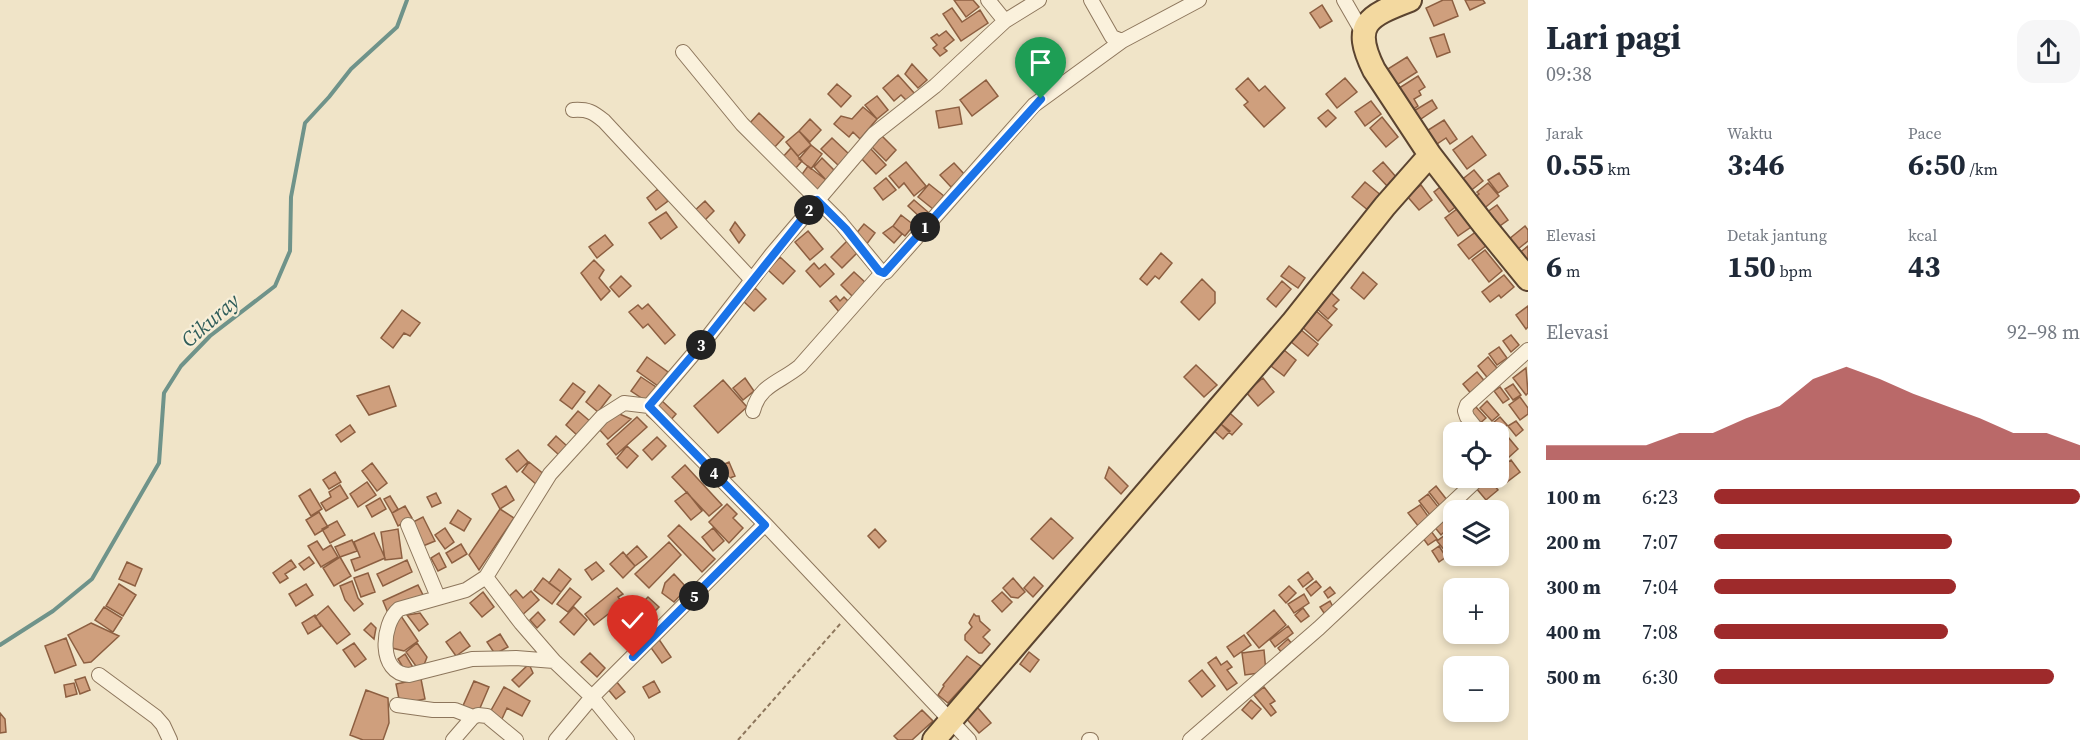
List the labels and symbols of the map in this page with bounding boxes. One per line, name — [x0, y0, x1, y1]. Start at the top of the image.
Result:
pin — [1015, 37, 1066, 99]
pin: 2 — [794, 195, 824, 225]
pin: 1 — [910, 212, 940, 242]
water label: Cikuray — [175, 286, 246, 353]
pin: 3 — [686, 330, 716, 360]
pin: 4 — [699, 458, 729, 488]
pin: 5 — [679, 581, 709, 611]
pin — [607, 595, 658, 657]

